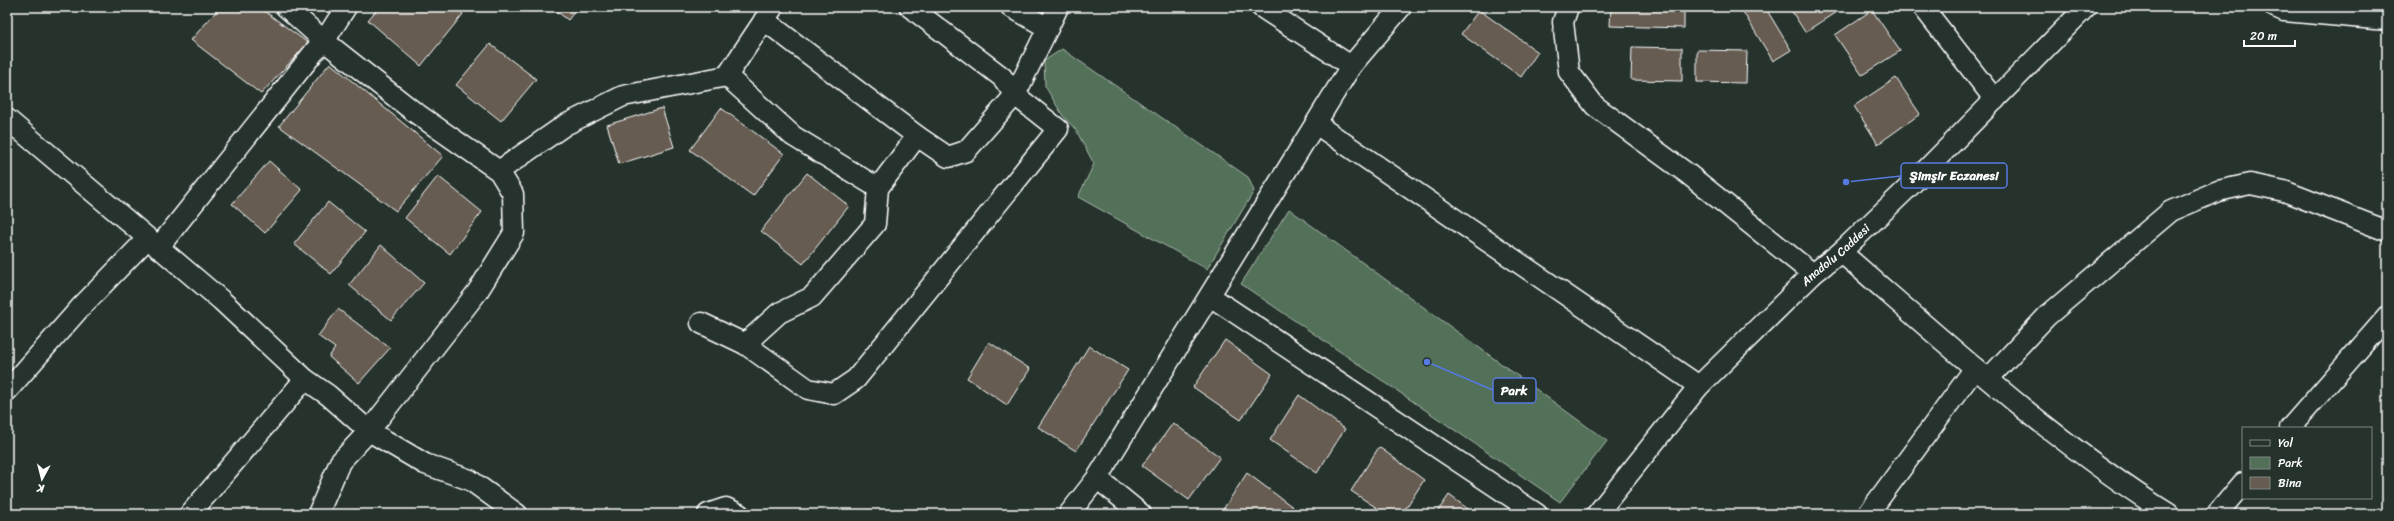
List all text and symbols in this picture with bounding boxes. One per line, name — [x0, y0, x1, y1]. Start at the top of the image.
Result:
scale bar — [2244, 22, 2295, 48]
text: 20 m — [2250, 25, 2277, 47]
callout: Şimşir Eczanesi — [1901, 163, 2007, 188]
text: Şimşir Eczanesi — [1908, 164, 2000, 187]
street label: Anadolu Caddesi — [1795, 218, 1876, 292]
callout: Park — [1493, 378, 1536, 403]
text: Park — [1501, 379, 1528, 402]
legend — [2242, 427, 2372, 499]
text: Yol — [2278, 432, 2293, 454]
text: Park — [2278, 452, 2303, 474]
north arrow — [22, 459, 62, 499]
text: Bina — [2278, 472, 2302, 494]
text: K — [35, 478, 46, 498]

